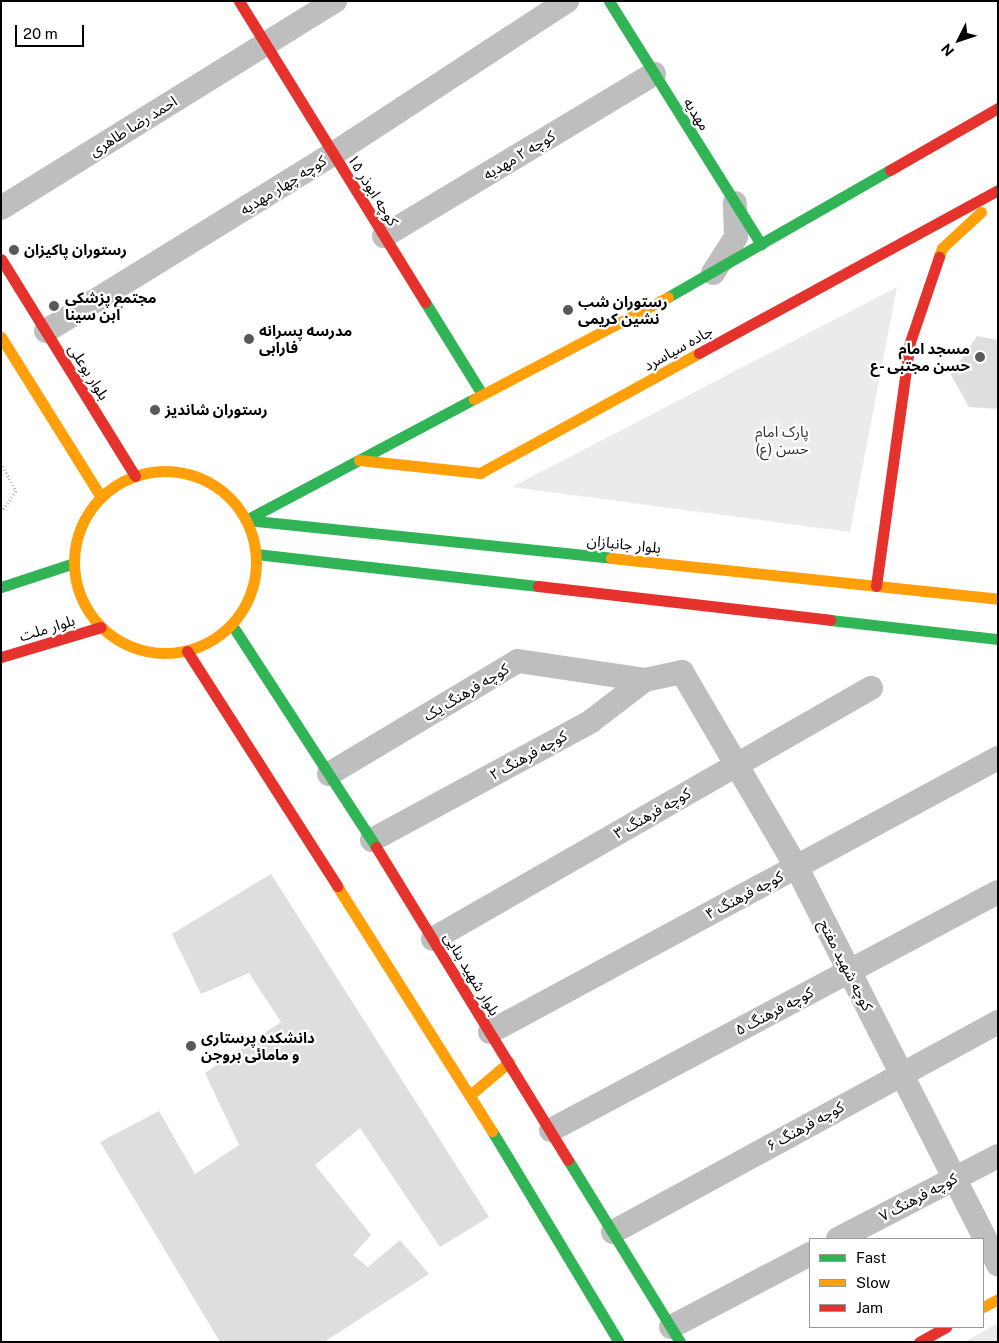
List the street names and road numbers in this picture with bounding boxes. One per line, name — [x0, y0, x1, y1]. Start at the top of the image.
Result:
street label: احمد رضا طاهری — [86, 92, 180, 160]
street label: مهدیه — [680, 94, 714, 134]
street label: کوچه ۲ مهدیه — [480, 127, 558, 183]
street label: کوچه چهار مهدیه — [237, 151, 329, 219]
street label: کوچه ابوذر ۱۵ — [344, 151, 402, 229]
street label: جاده سیاسرد — [640, 322, 716, 374]
street label: بلوار بوعلی — [65, 341, 113, 403]
street label: بلوار جانبازان — [586, 531, 662, 557]
street label: بلوار ملت — [17, 611, 77, 645]
street label: کوچه فرهنگ یک — [420, 660, 512, 724]
street label: کوچه فرهنگ ۲ — [486, 726, 570, 784]
street label: کوچه فرهنگ ۳ — [610, 784, 694, 842]
street label: کوچه فرهنگ ۴ — [702, 867, 786, 923]
street label: کوچه شهید مفتح — [815, 916, 877, 1014]
street label: بلوار شهید بنایی — [440, 929, 504, 1019]
street label: کوچه فرهنگ ۵ — [732, 983, 816, 1039]
street label: کوچه فرهنگ ۶ — [763, 1097, 847, 1155]
street label: کوچه فرهنگ ۷ — [876, 1169, 960, 1225]

